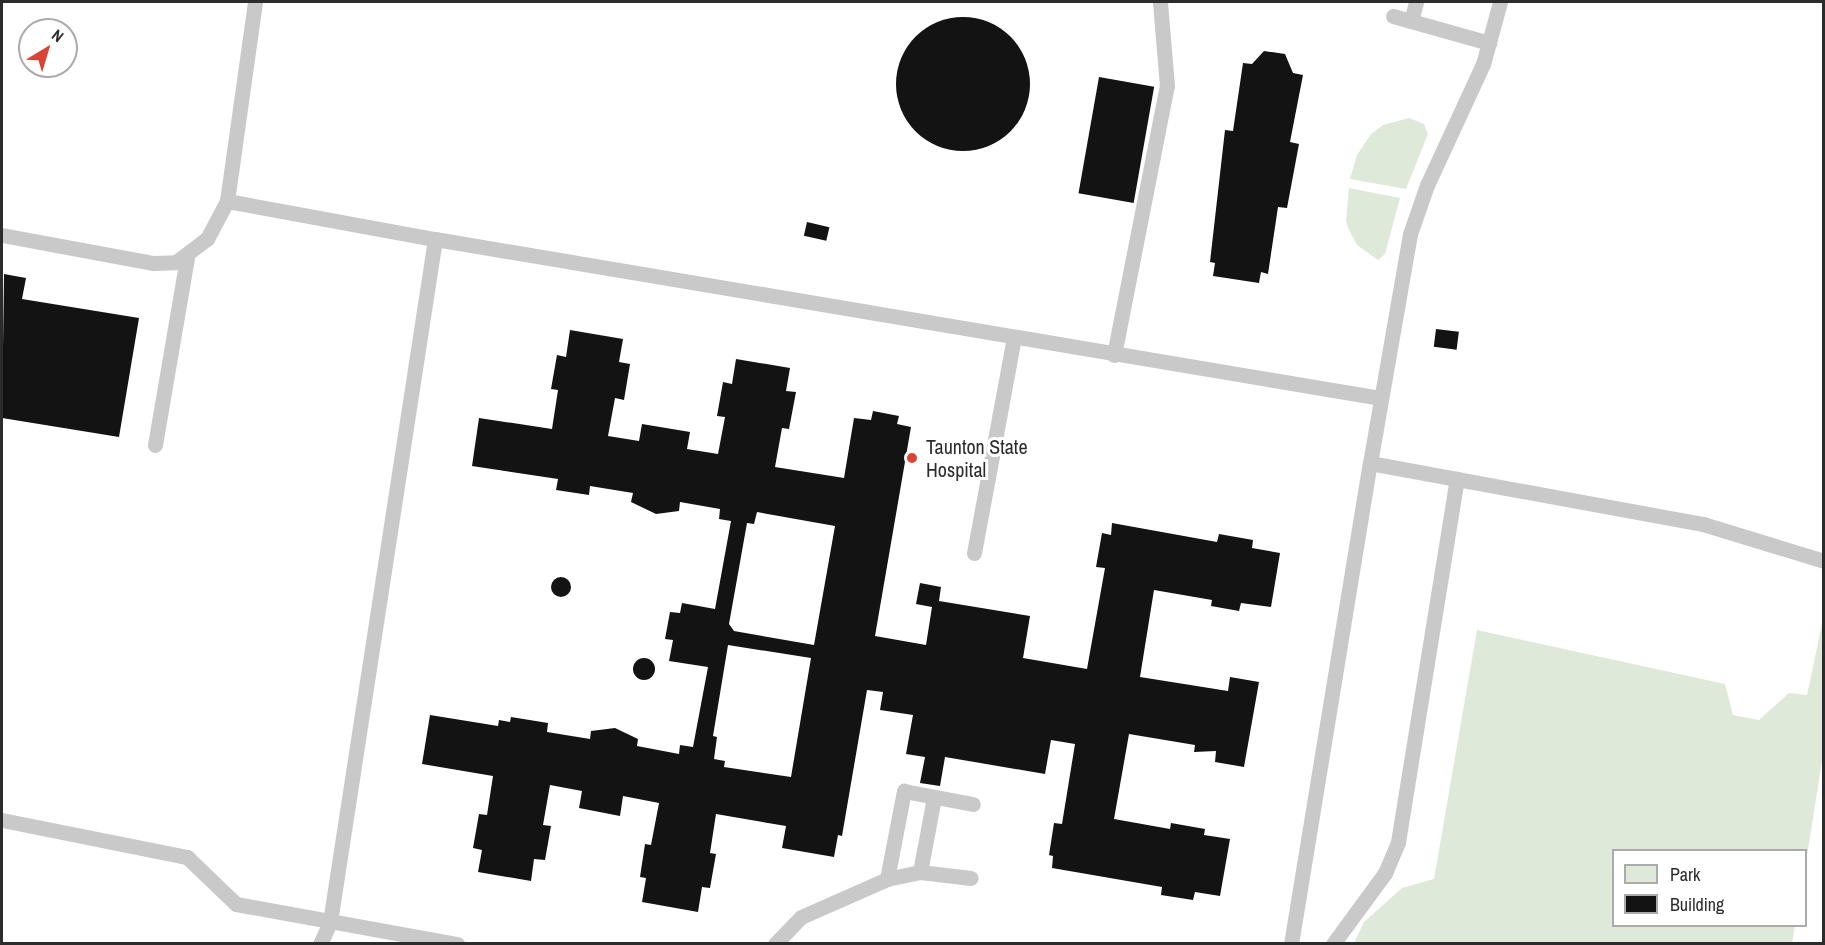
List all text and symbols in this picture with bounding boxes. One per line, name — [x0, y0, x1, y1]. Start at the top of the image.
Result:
north arrow — [18, 18, 78, 78]
text: N — [47, 24, 68, 47]
place label: Taunton State Hospital — [926, 434, 1028, 481]
marker: Taunton State Hospital — [903, 449, 921, 467]
legend — [1612, 849, 1807, 927]
text: Park — [1670, 862, 1700, 887]
text: Building — [1670, 892, 1724, 917]

